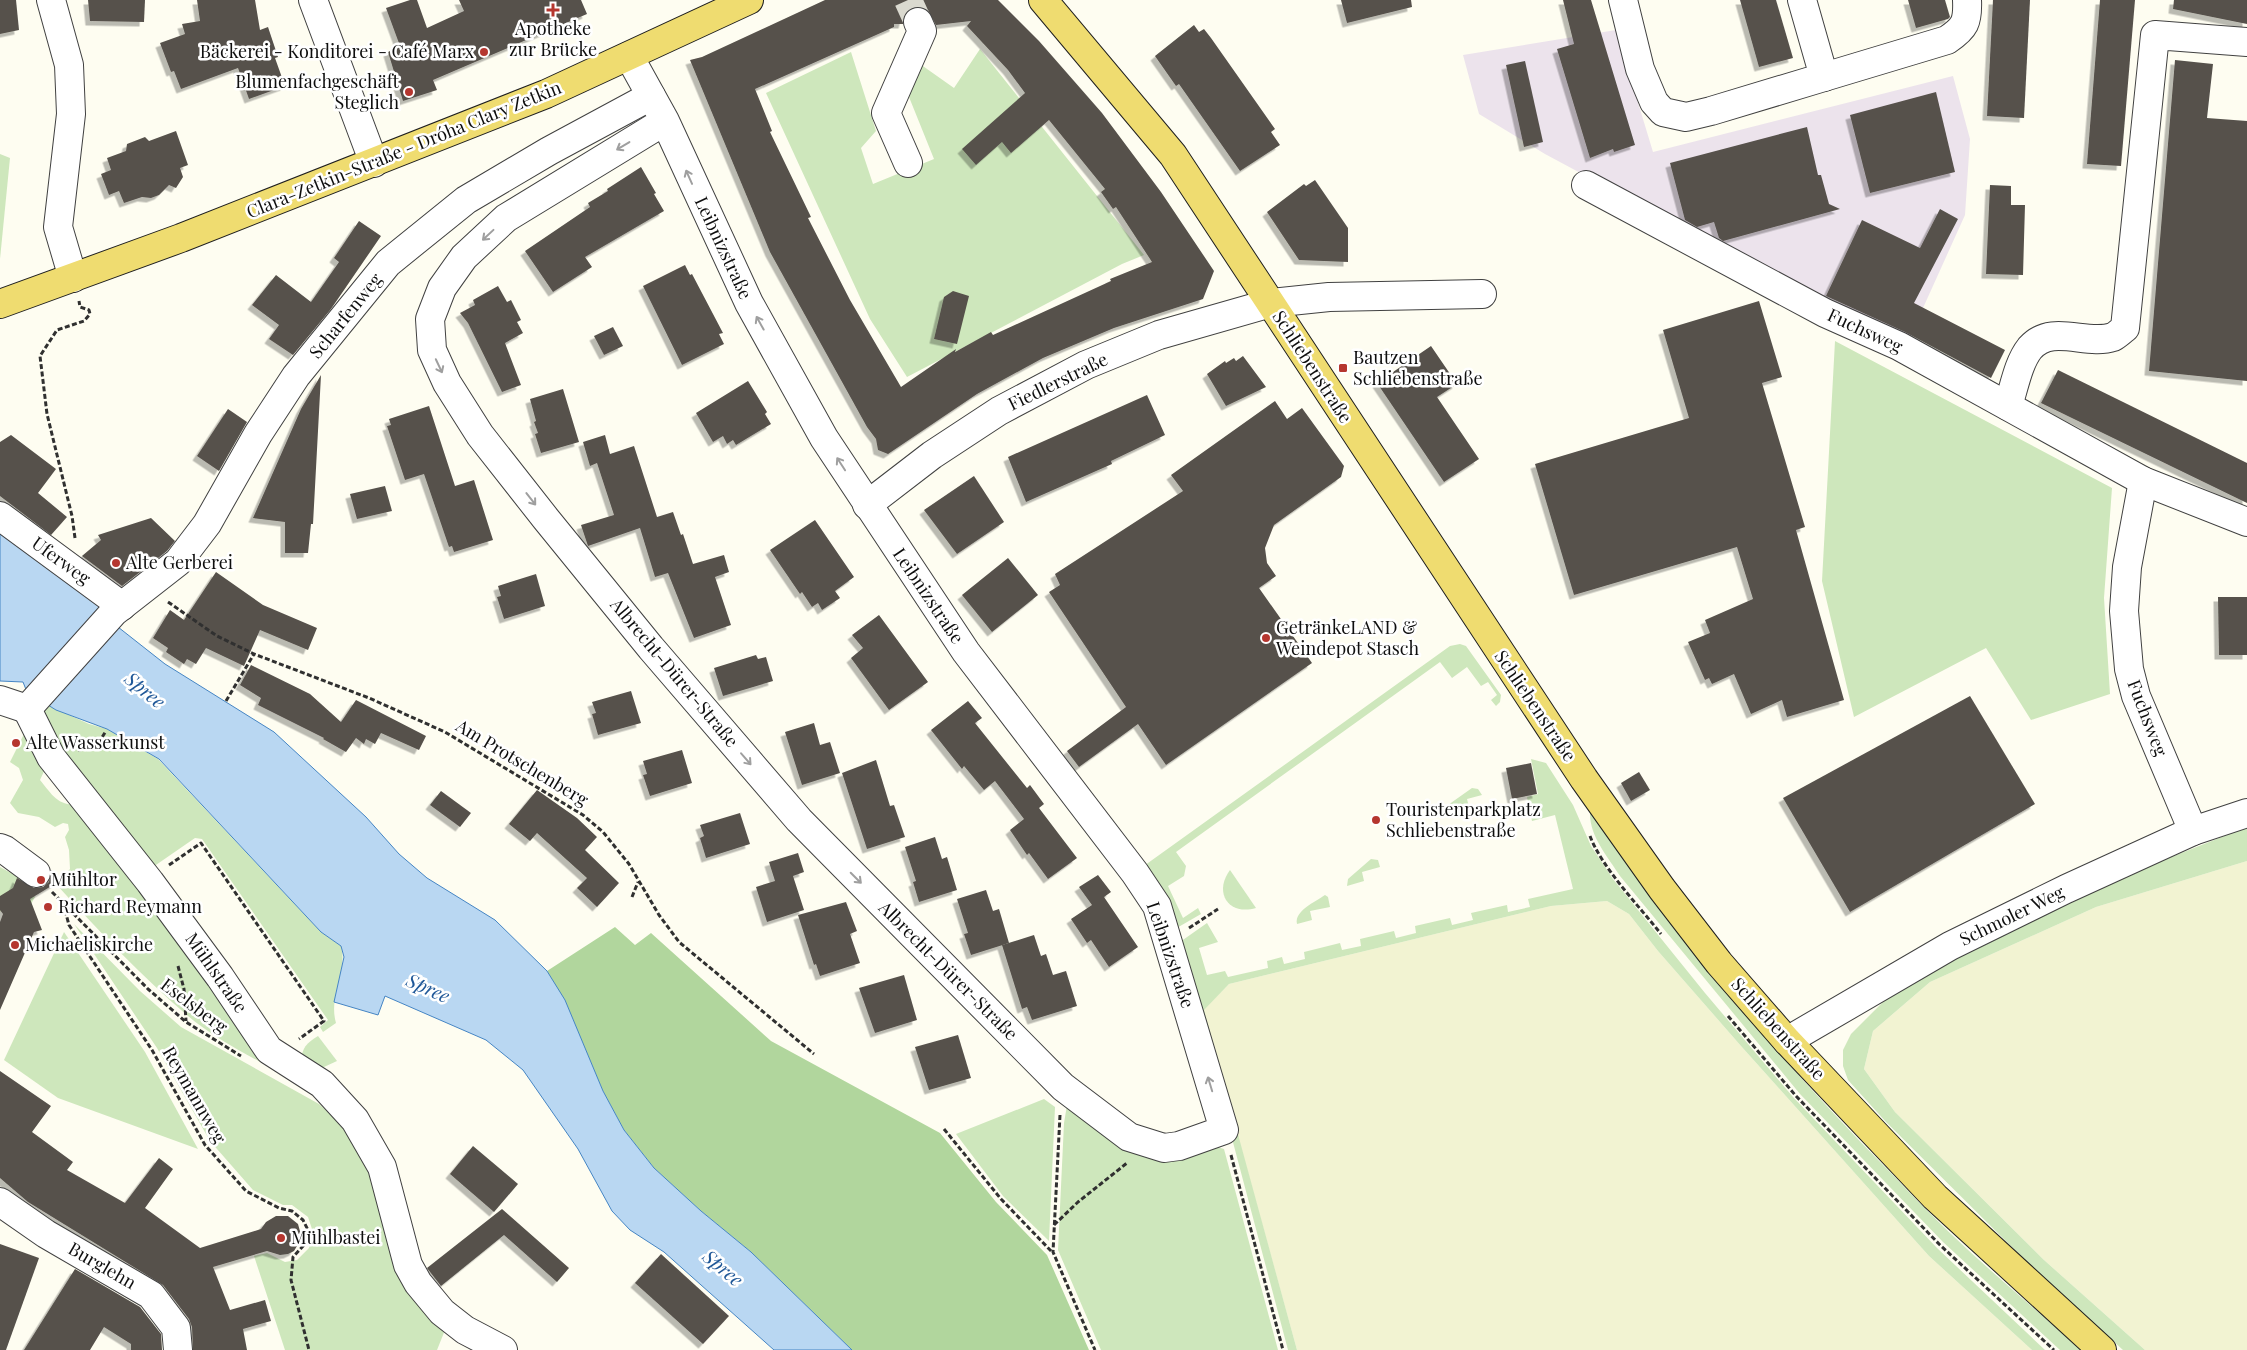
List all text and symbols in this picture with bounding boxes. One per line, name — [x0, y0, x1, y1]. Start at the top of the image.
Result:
marker: Apotheke zur Brücke — [547, 4, 559, 16]
place label: Apotheke zur Brücke — [509, 16, 597, 61]
place label: Bäckerei - Konditorei - Café Marx — [200, 39, 475, 63]
marker: Bäckerei - Konditorei - Café Marx — [478, 46, 490, 58]
place label: Blumenfachgeschäft Steglich — [235, 69, 400, 114]
street label: Clara-Zetkin-Straße - Dróha Clary Zetkin — [243, 75, 565, 223]
marker: Blumenfachgeschäft Steglich — [403, 86, 415, 98]
one-way arrow — [617, 142, 631, 152]
one-way arrow — [684, 170, 694, 185]
street label: Leibnizstraße — [690, 192, 758, 303]
one-way arrow — [481, 229, 494, 241]
street label: Scharfenweg — [303, 267, 387, 363]
street label: Fuchsweg — [1824, 302, 1907, 358]
street label: Schliebenstraße — [1267, 306, 1358, 427]
one-way arrow — [755, 316, 765, 331]
place label: Bautzen Schliebenstraße — [1353, 345, 1483, 390]
street label: Fiedlerstraße — [1004, 347, 1111, 416]
one-way arrow — [435, 358, 444, 373]
marker: Bautzen Schliebenstraße — [1337, 362, 1349, 374]
one-way arrow — [836, 458, 846, 472]
one-way arrow — [525, 492, 536, 505]
street label: Uferweg — [27, 531, 96, 590]
street label: Leibnizstraße — [888, 543, 970, 648]
place label: Alte Gerberei — [125, 550, 233, 574]
marker: Alte Gerberei — [110, 557, 122, 569]
street label: Albrecht-Dürer-Straße — [605, 592, 744, 752]
place label: GetränkeLAND & Weindepot Stasch — [1275, 615, 1419, 660]
marker: GetränkeLAND & Weindepot Stasch — [1260, 632, 1272, 644]
street label: Schliebenstraße — [1490, 645, 1582, 766]
water label: Spree — [119, 664, 171, 713]
street label: Fuchsweg — [2122, 676, 2174, 760]
street label: Am Protschenberg — [451, 713, 593, 811]
place label: Alte Wasserkunst — [25, 730, 165, 754]
marker: Alte Wasserkunst — [10, 737, 22, 749]
one-way arrow — [741, 752, 752, 765]
place label: Touristenparkplatz Schliebenstraße — [1386, 797, 1541, 842]
marker: Touristenparkplatz Schliebenstraße — [1370, 814, 1382, 826]
place label: Mühltor — [51, 867, 117, 891]
one-way arrow — [850, 872, 863, 884]
marker: Mühltor — [35, 874, 47, 886]
street label: Schmoler Weg — [1955, 879, 2068, 951]
place label: Richard Reymann — [58, 894, 202, 918]
street label: Albrecht-Dürer-Straße — [873, 895, 1023, 1045]
street label: Leibnizstraße — [1142, 898, 1200, 1011]
marker: Richard Reymann — [42, 901, 54, 913]
street label: Mühlstraße — [180, 928, 253, 1017]
place label: Michaeliskirche — [25, 932, 153, 956]
marker: Michaeliskirche — [9, 939, 21, 951]
water label: Spree — [402, 966, 454, 1008]
street label: Eselsberg — [156, 972, 233, 1039]
street label: Schliebenstraße — [1726, 972, 1831, 1085]
street label: Reymannweg — [157, 1042, 233, 1148]
one-way arrow — [1205, 1076, 1215, 1092]
place label: Mühlbastei — [291, 1225, 381, 1249]
marker: Mühlbastei — [275, 1232, 287, 1244]
street label: Burglehn — [64, 1236, 141, 1294]
water label: Spree — [697, 1242, 749, 1292]

